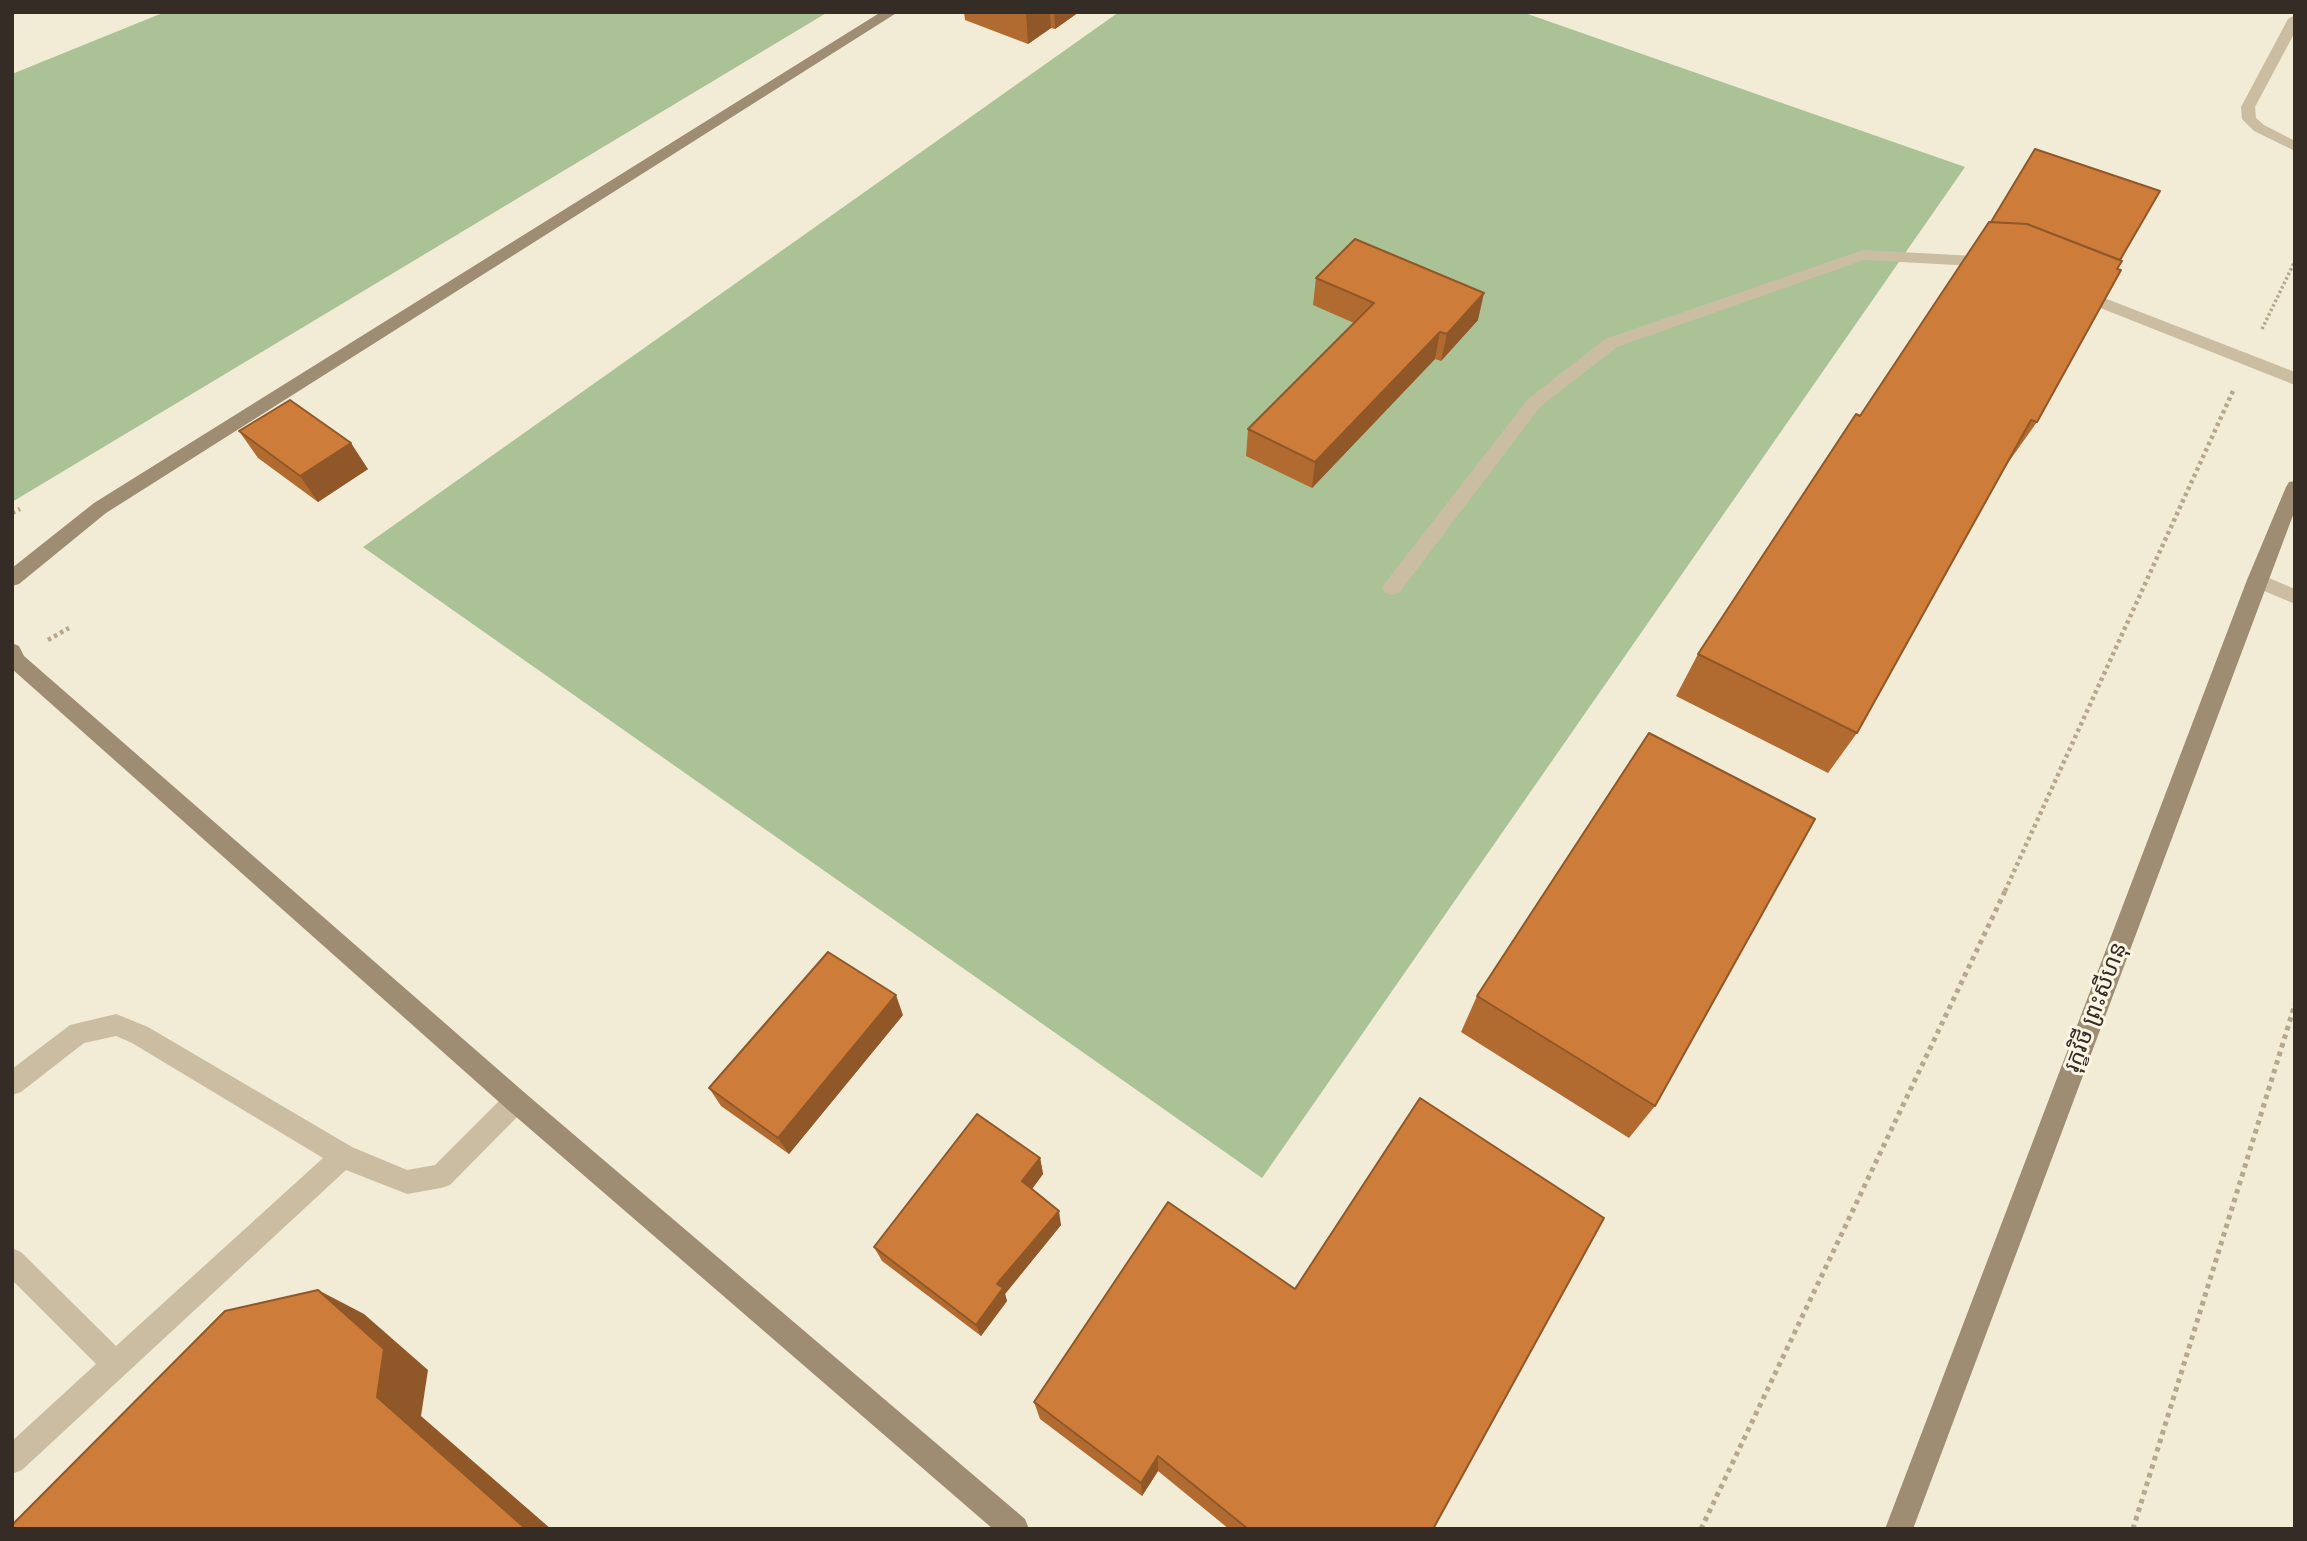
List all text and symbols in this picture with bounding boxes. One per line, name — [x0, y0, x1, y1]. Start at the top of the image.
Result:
street label: រុក្ខវិថី ព្រះសីហនុ — [2059, 938, 2133, 1076]

